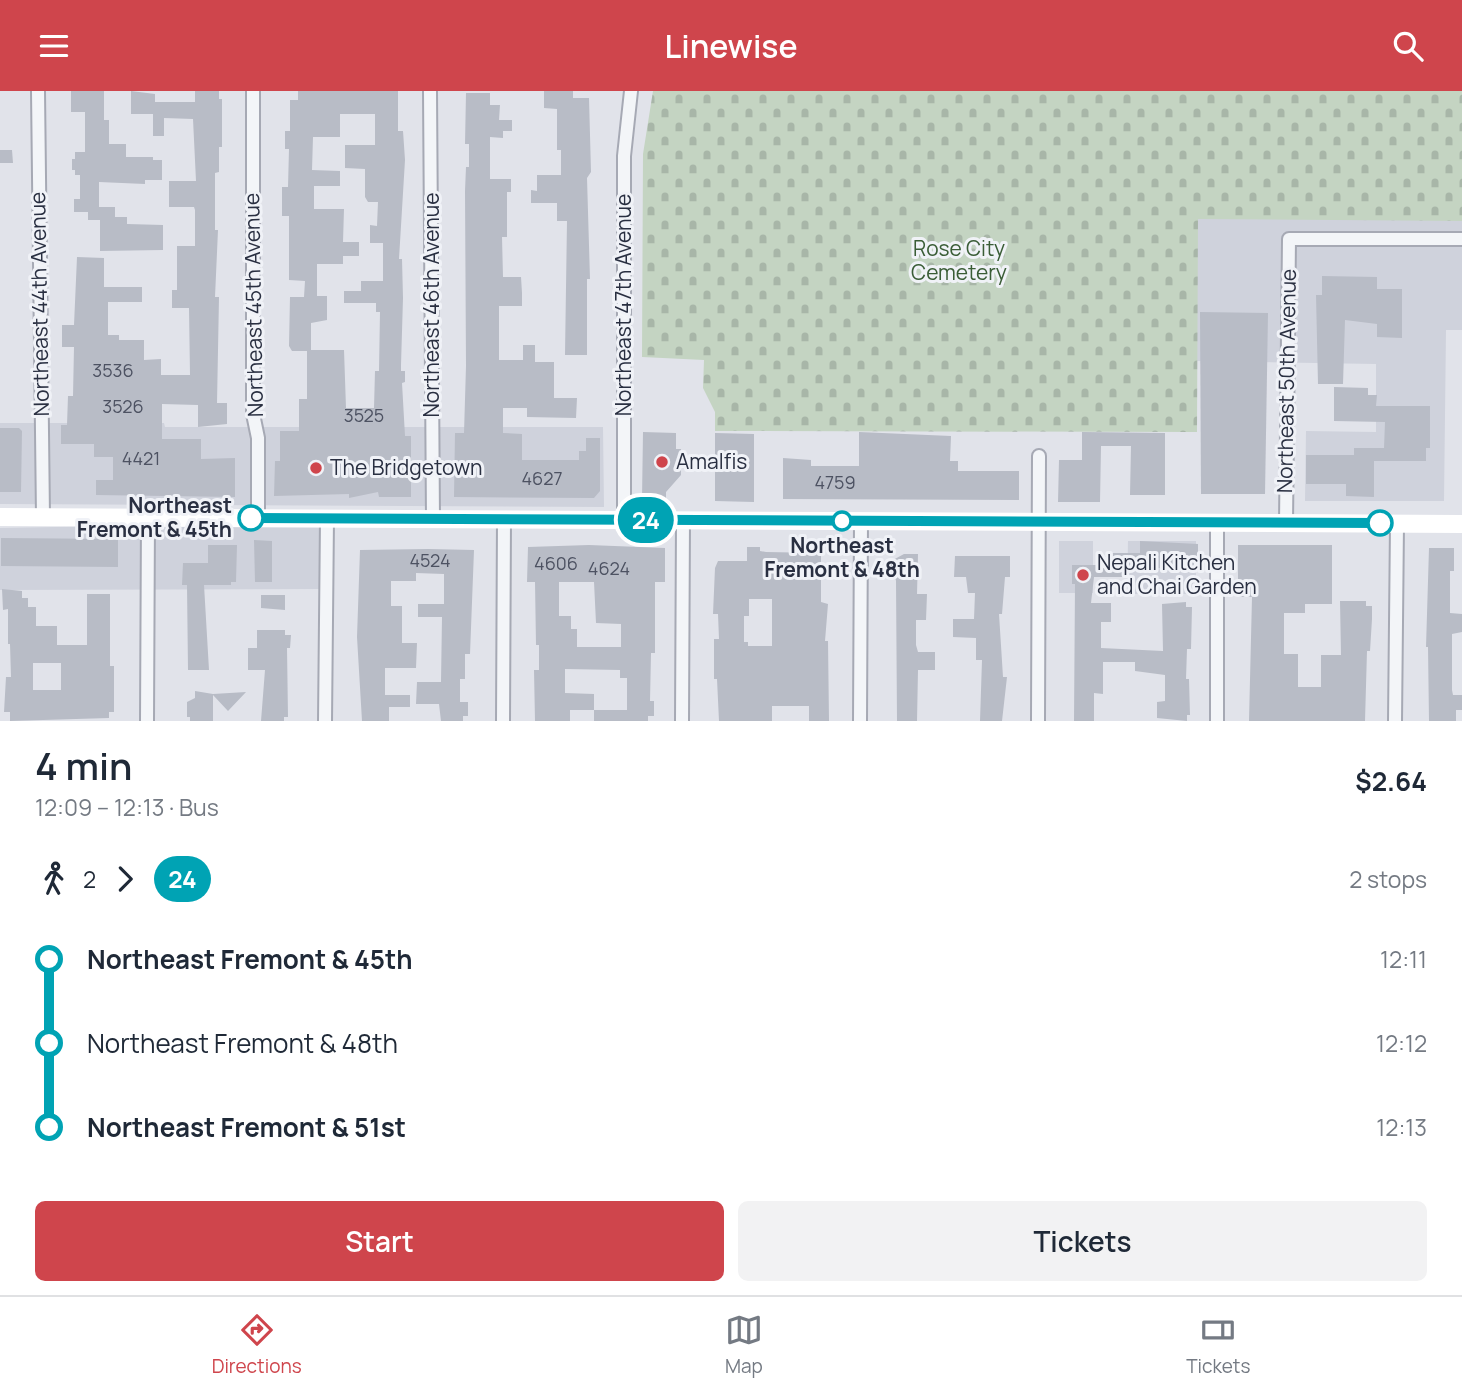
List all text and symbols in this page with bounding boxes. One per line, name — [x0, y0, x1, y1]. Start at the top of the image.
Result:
text: Linewise — [664, 24, 798, 68]
icon: menu — [35, 27, 73, 65]
icon: search — [1389, 27, 1427, 65]
street label: Northeast 44th Avenue — [23, 192, 55, 417]
street label: Northeast 46th Avenue — [417, 192, 445, 418]
street label: Northeast 45th Avenue — [237, 193, 269, 417]
street label: Northeast 47th Avenue — [609, 194, 637, 416]
park label: Rose City Cemetery — [911, 234, 1007, 286]
street label: Northeast 50th Avenue — [1270, 268, 1302, 493]
house number: 3536 — [92, 358, 134, 382]
house number: 3526 — [102, 394, 144, 418]
house number: 3525 — [344, 403, 384, 427]
house number: 4421 — [122, 446, 160, 470]
place label: Amalfis — [676, 447, 747, 475]
place label: The Bridgetown — [330, 453, 483, 481]
marker: Amalfis — [654, 454, 670, 470]
marker: The Bridgetown — [308, 460, 324, 476]
house number: 4627 — [521, 466, 563, 490]
house number: 4759 — [814, 470, 856, 494]
place label: Northeast Fremont & 45th — [77, 491, 232, 543]
line badge: 24 — [614, 497, 678, 543]
text: 24 — [632, 503, 660, 536]
marker: Northeast Fremont & 45th — [238, 505, 264, 531]
unlabelled marker — [1367, 510, 1393, 536]
marker: Northeast Fremont & 48th — [832, 511, 852, 531]
place label: Northeast Fremont & 48th — [764, 531, 920, 583]
house number: 4524 — [409, 548, 451, 572]
place label: Nepali Kitchen and Chai Garden — [1097, 548, 1257, 600]
house number: 4606 — [534, 551, 578, 575]
house number: 4624 — [588, 556, 630, 580]
marker: Nepali Kitchen and Chai Garden — [1075, 567, 1091, 583]
text: 4 min — [35, 739, 132, 791]
text: $2.64 — [1355, 763, 1427, 799]
text: 12:09 – 12:13 · Bus — [35, 791, 219, 823]
icon: walk — [35, 860, 73, 898]
icon: forward — [106, 860, 144, 898]
text: 24 — [168, 862, 197, 895]
text: 2 — [83, 863, 96, 895]
text: 2 stops — [1349, 863, 1427, 895]
text: Northeast Fremont & 45th — [87, 941, 413, 977]
text: 12:11 — [1380, 943, 1427, 975]
text: Northeast Fremont & 48th — [87, 1025, 398, 1061]
text: 12:12 — [1376, 1027, 1427, 1059]
text: Northeast Fremont & 51st — [87, 1109, 406, 1145]
text: 12:13 — [1376, 1111, 1427, 1143]
button: Start — [35, 1201, 724, 1281]
button: Tickets — [738, 1201, 1427, 1281]
tab: Directions — [212, 1311, 302, 1379]
tab: Map — [725, 1311, 763, 1379]
tab: Tickets — [1186, 1311, 1250, 1379]

